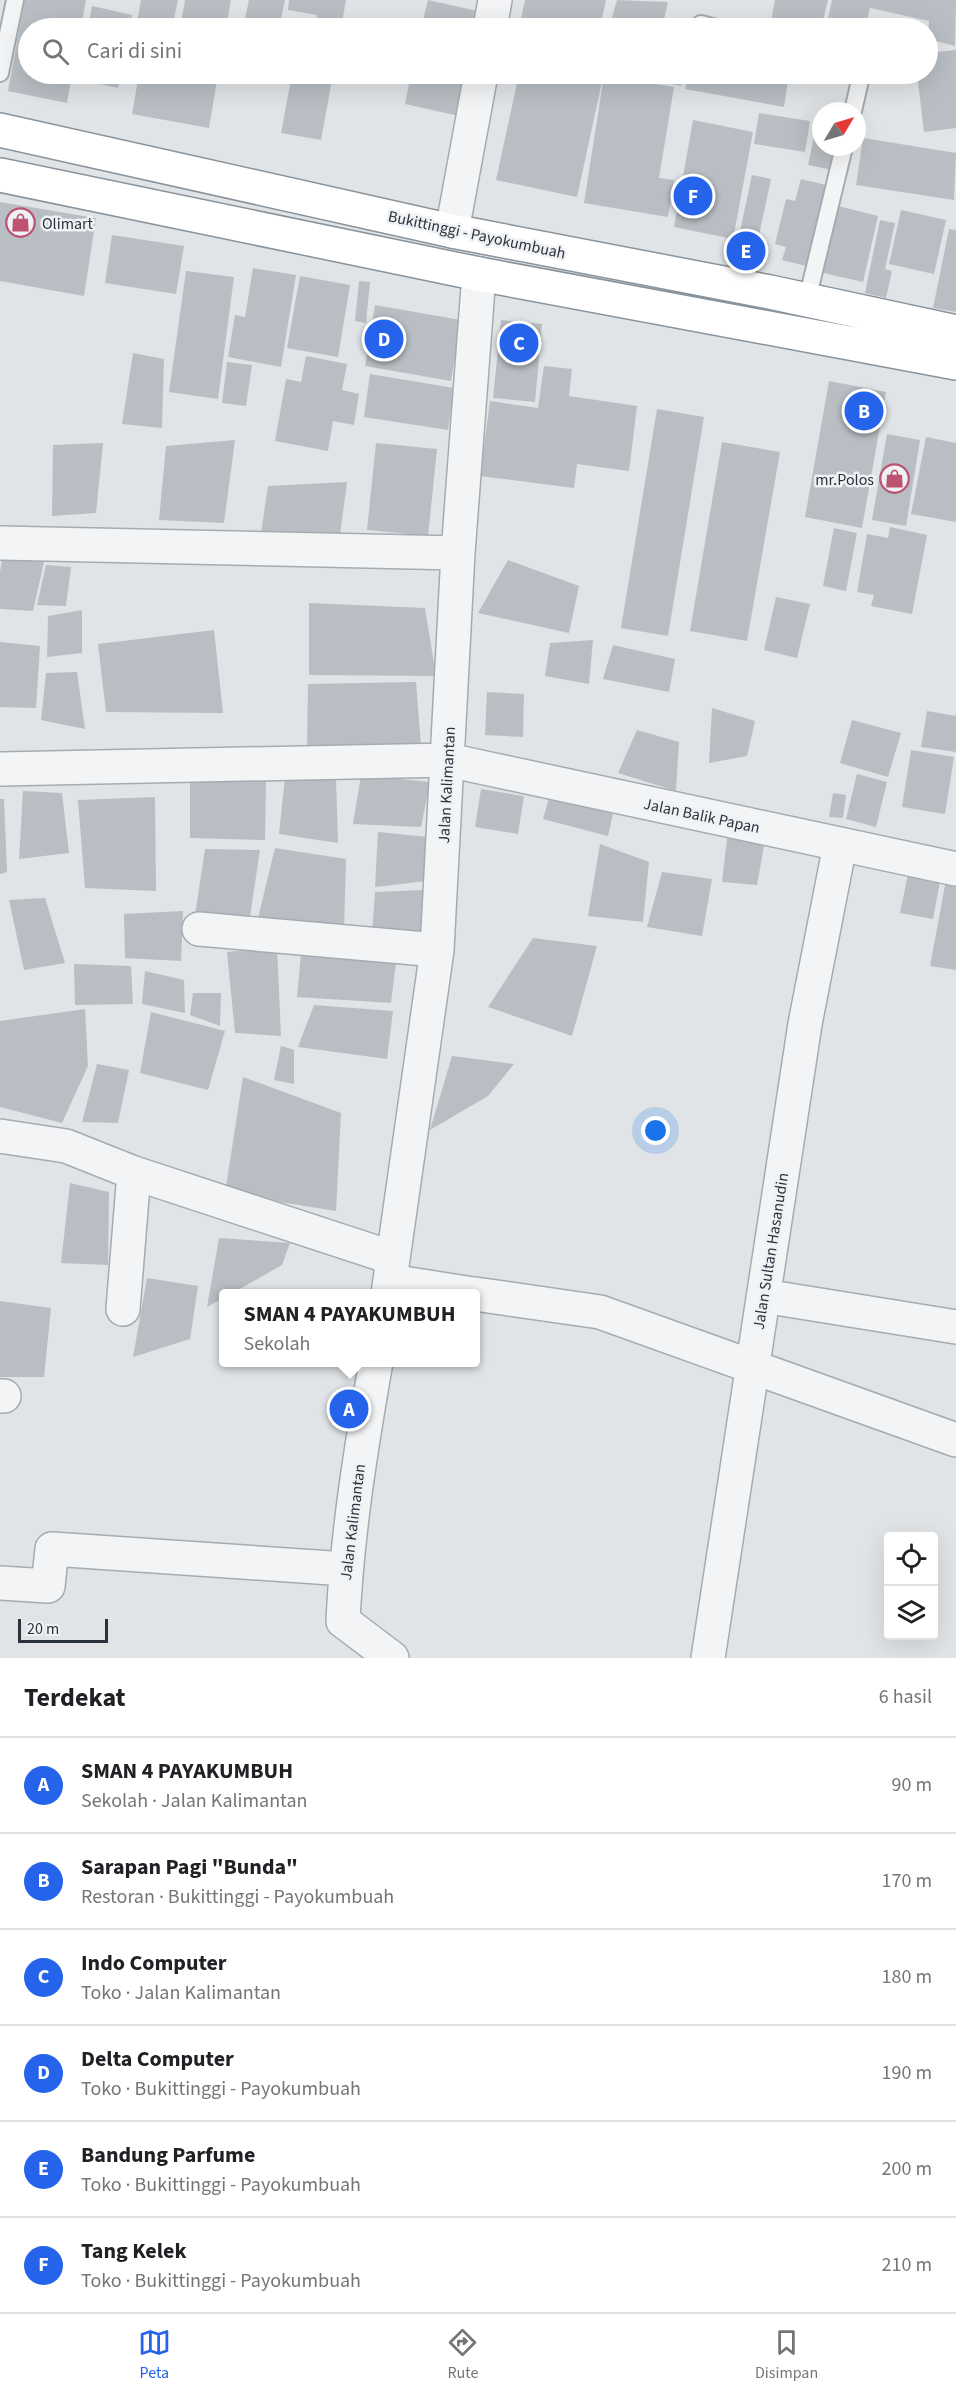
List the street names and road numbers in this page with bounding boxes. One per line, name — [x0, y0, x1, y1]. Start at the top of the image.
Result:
street label: Bukittinggi - Payokumbuah — [386, 205, 568, 265]
street label: Jalan Kalimantan — [433, 726, 461, 844]
street label: Jalan Balik Papan — [642, 793, 762, 839]
street label: Jalan Sultan Hasanudin — [748, 1171, 794, 1331]
street label: Jalan Kalimantan — [335, 1463, 371, 1582]

